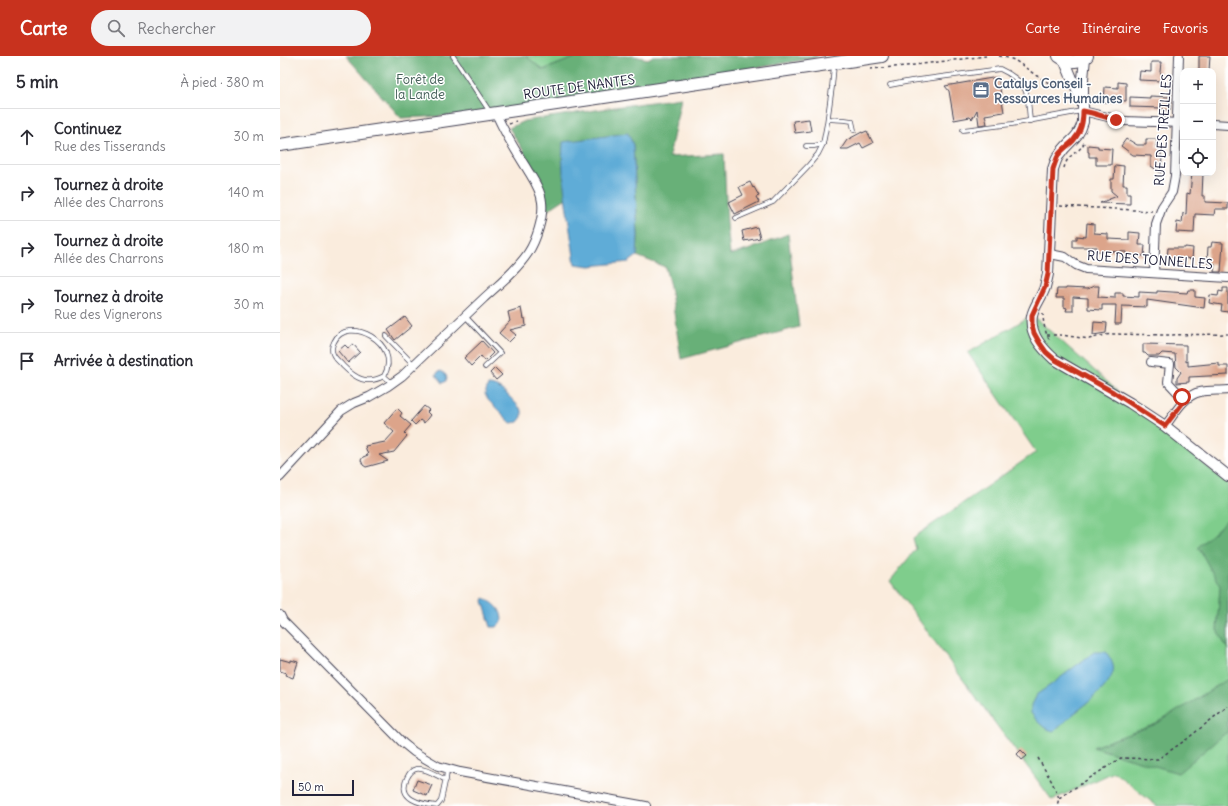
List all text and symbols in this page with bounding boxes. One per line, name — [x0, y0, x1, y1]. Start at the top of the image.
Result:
search box — [91, 10, 371, 46]
text: Carte — [20, 16, 67, 40]
icon: search — [105, 17, 127, 39]
text: Rechercher — [137, 19, 216, 38]
text: Carte — [1025, 19, 1060, 37]
text: Itinéraire — [1082, 19, 1141, 37]
text: Favoris — [1163, 19, 1208, 37]
map controls — [1180, 68, 1216, 176]
button: + — [1180, 68, 1216, 104]
text: 5 min — [16, 71, 58, 93]
park label: Forêt de la Lande — [395, 71, 445, 103]
street label: ROUTE DE NANTES — [522, 71, 636, 103]
street label: RUE DES TREILLES — [1151, 73, 1175, 187]
text: À pied · 380 m — [181, 74, 264, 91]
place label: Catalys Conseil - Ressources Humaines — [994, 75, 1123, 107]
office icon: Catalys Conseil - Ressources Humaines — [971, 80, 991, 100]
button: − — [1180, 104, 1216, 140]
route end — [1107, 111, 1125, 129]
text: Continuez — [54, 119, 122, 138]
icon: ahead — [16, 126, 38, 148]
text: 30 m — [234, 128, 264, 145]
text: Rue des Tisserands — [54, 138, 166, 155]
button: locate — [1180, 140, 1216, 176]
text: Tournez à droite — [54, 175, 163, 194]
icon: right — [16, 182, 38, 204]
text: 140 m — [228, 184, 264, 201]
text: Allée des Charrons — [54, 194, 164, 211]
text: Tournez à droite — [54, 231, 163, 250]
icon: right — [16, 238, 38, 260]
text: 180 m — [228, 240, 264, 257]
street label: RUE DES TONNELLES — [1087, 247, 1213, 273]
text: Allée des Charrons — [54, 250, 164, 267]
text: Tournez à droite — [54, 287, 163, 306]
icon: right — [16, 294, 38, 316]
text: 30 m — [234, 296, 264, 313]
text: Rue des Vignerons — [54, 306, 162, 323]
icon: arrive — [16, 350, 38, 372]
text: Arrivée à destination — [54, 351, 193, 370]
route start — [1173, 388, 1191, 406]
scale bar — [292, 778, 354, 797]
text: 50 m — [298, 780, 324, 794]

